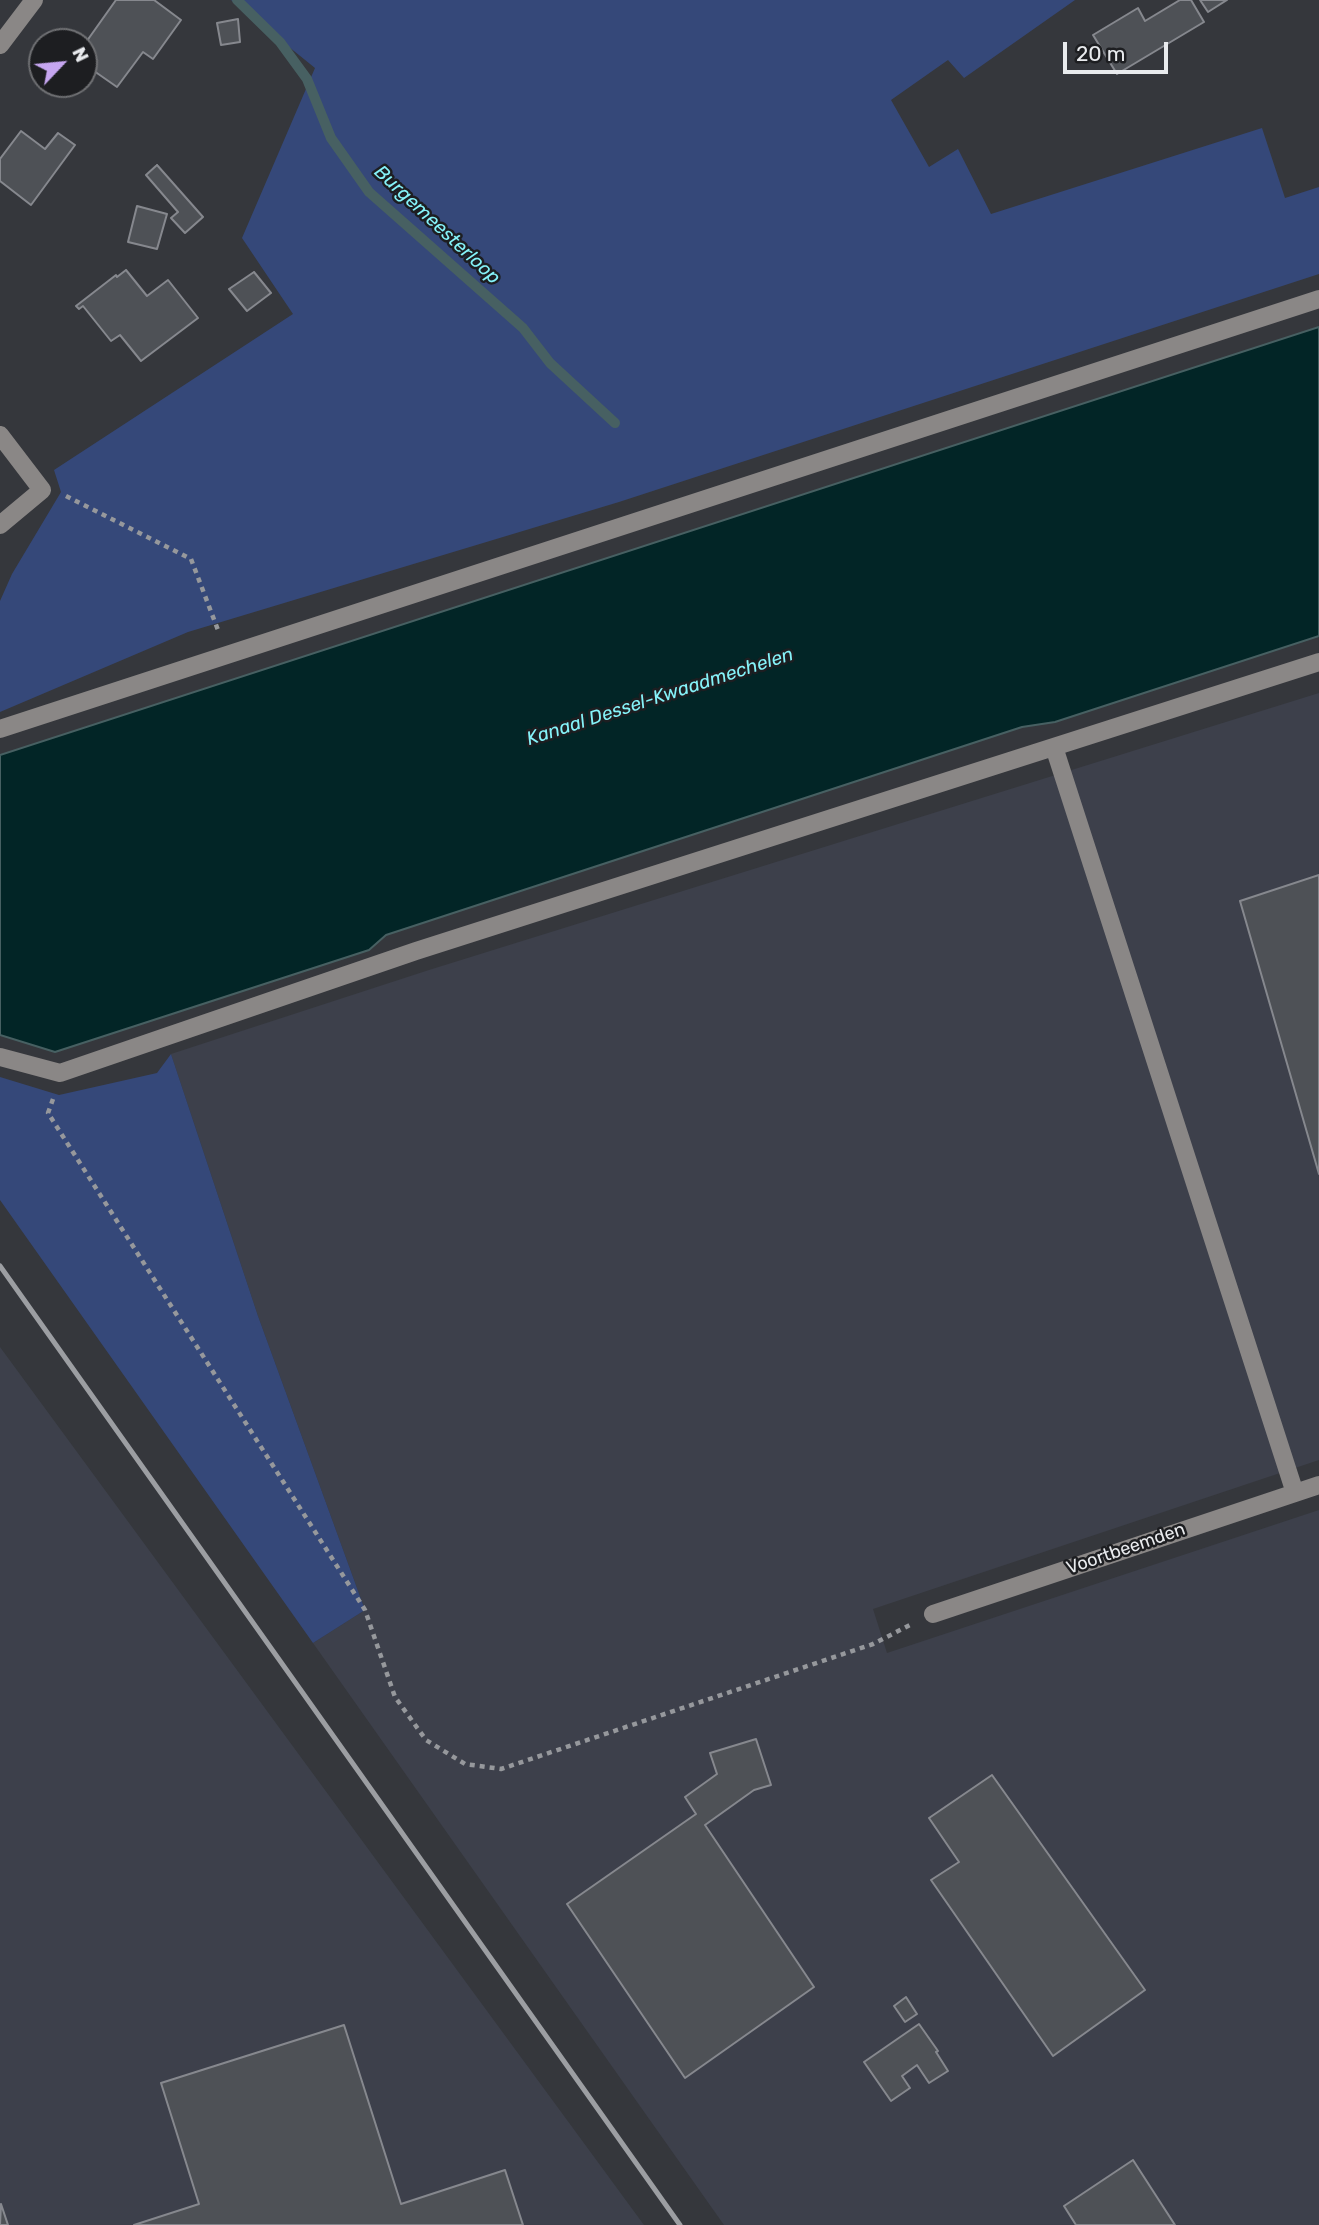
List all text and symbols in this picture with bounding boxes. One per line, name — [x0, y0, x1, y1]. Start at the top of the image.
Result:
north arrow — [28, 28, 98, 98]
scale bar — [1067, 28, 1172, 72]
text: 20 m — [1076, 41, 1125, 66]
text: N — [67, 43, 94, 66]
water label: Burgemeesterloop — [369, 161, 505, 289]
water label: Kanaal Dessel-Kwaadmechelen — [524, 643, 796, 751]
street label: Voortbeemden — [1064, 1519, 1188, 1579]

